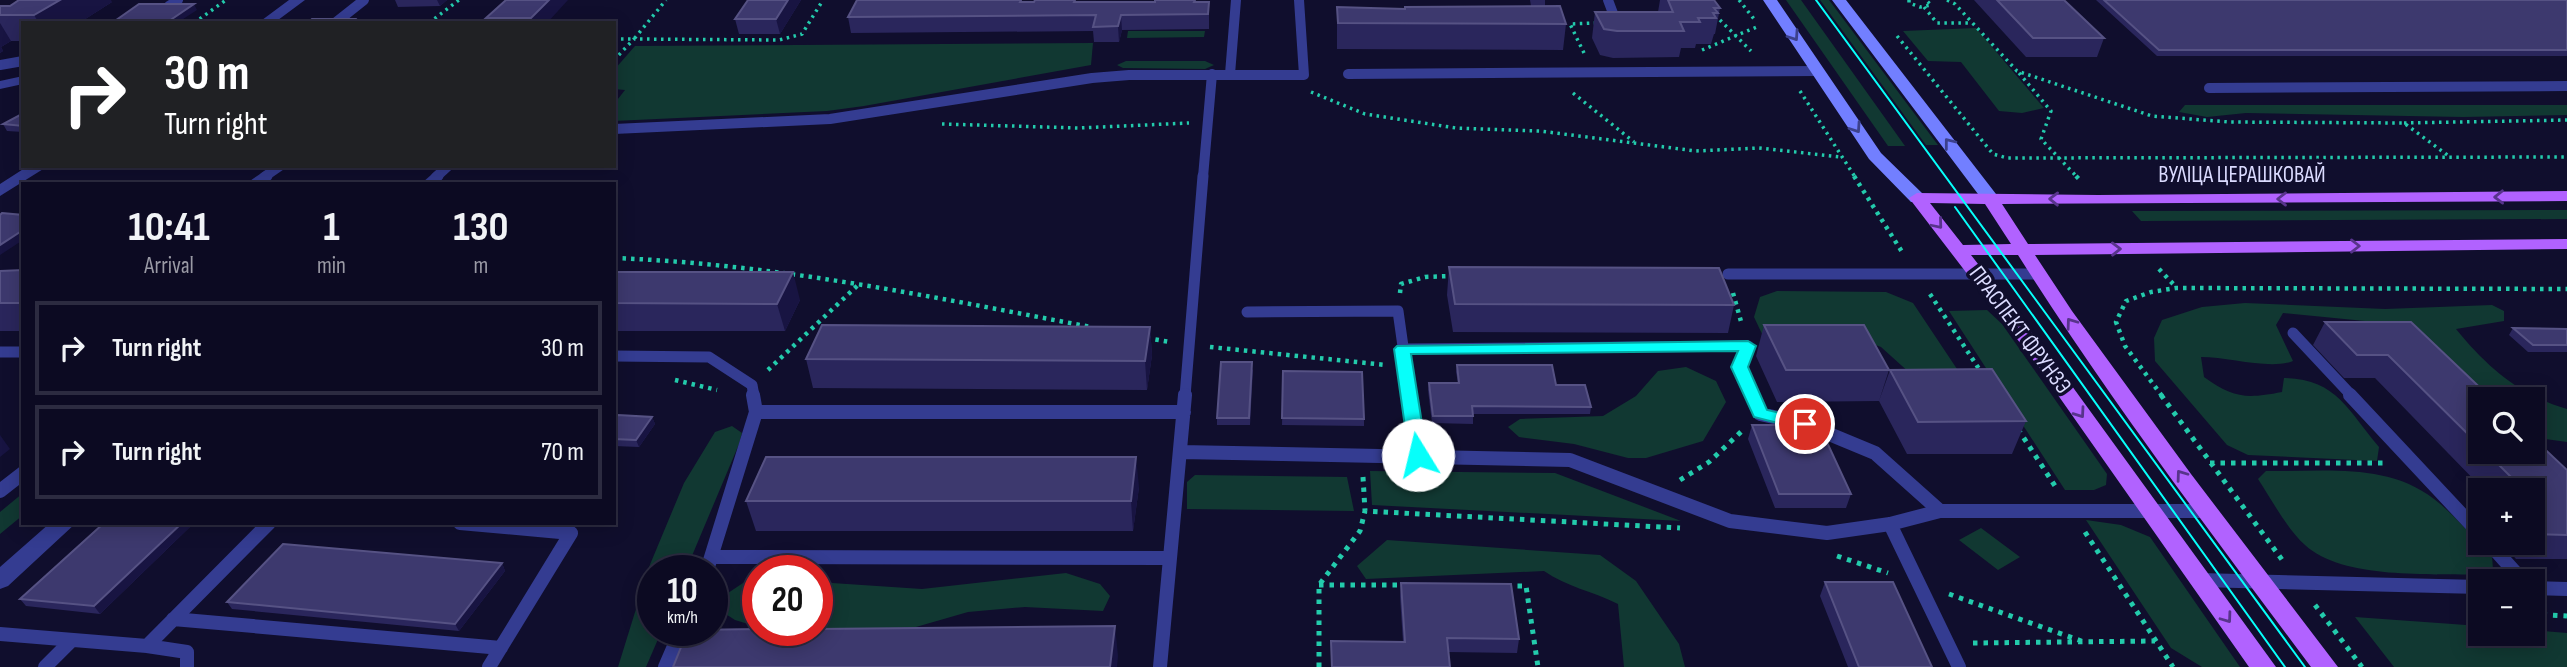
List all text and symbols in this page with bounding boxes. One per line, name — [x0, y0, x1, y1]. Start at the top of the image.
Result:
one-way arrow — [1785, 28, 1798, 41]
text: 30 m — [164, 45, 249, 104]
icon: right — [49, 49, 140, 140]
text: Turn right — [164, 105, 268, 144]
one-way arrow — [1847, 120, 1860, 133]
one-way arrow — [1945, 138, 1958, 151]
street label: ВУЛІЦА ЦЕРАШКОВАЙ — [2158, 161, 2326, 189]
one-way arrow — [2493, 189, 2504, 205]
one-way arrow — [2276, 191, 2287, 207]
one-way arrow — [2049, 192, 2060, 207]
text: 10:41 — [128, 202, 210, 253]
text: 1 — [323, 202, 340, 253]
text: 130 — [453, 202, 509, 253]
one-way arrow — [1930, 215, 1942, 228]
one-way arrow — [2351, 238, 2361, 254]
one-way arrow — [2112, 241, 2122, 257]
text: Arrival — [144, 252, 194, 280]
text: min — [317, 252, 346, 280]
text: m — [474, 252, 488, 280]
street label: ПРАСПЕКТ ФРУНЗЭ — [1963, 261, 2077, 399]
one-way arrow — [2067, 318, 2079, 331]
icon: right — [53, 329, 91, 367]
text: Turn right — [112, 333, 201, 364]
text: 30 m — [541, 333, 584, 364]
map controls — [2468, 387, 2545, 646]
button: search — [2468, 387, 2545, 464]
pin — [1775, 394, 1835, 454]
icon: arrive — [1786, 405, 1824, 443]
one-way arrow — [2072, 405, 2084, 418]
position arrow — [1381, 418, 1455, 492]
icon: right — [53, 433, 91, 471]
text: Turn right — [112, 437, 201, 468]
text: 70 m — [541, 437, 584, 468]
one-way arrow — [2176, 471, 2189, 483]
button: + — [2468, 478, 2545, 555]
speed limit sign: 20 — [742, 555, 833, 646]
button: − — [2468, 569, 2545, 646]
text: 10 — [667, 570, 698, 613]
text: km/h — [667, 607, 698, 628]
one-way arrow — [2218, 610, 2231, 623]

